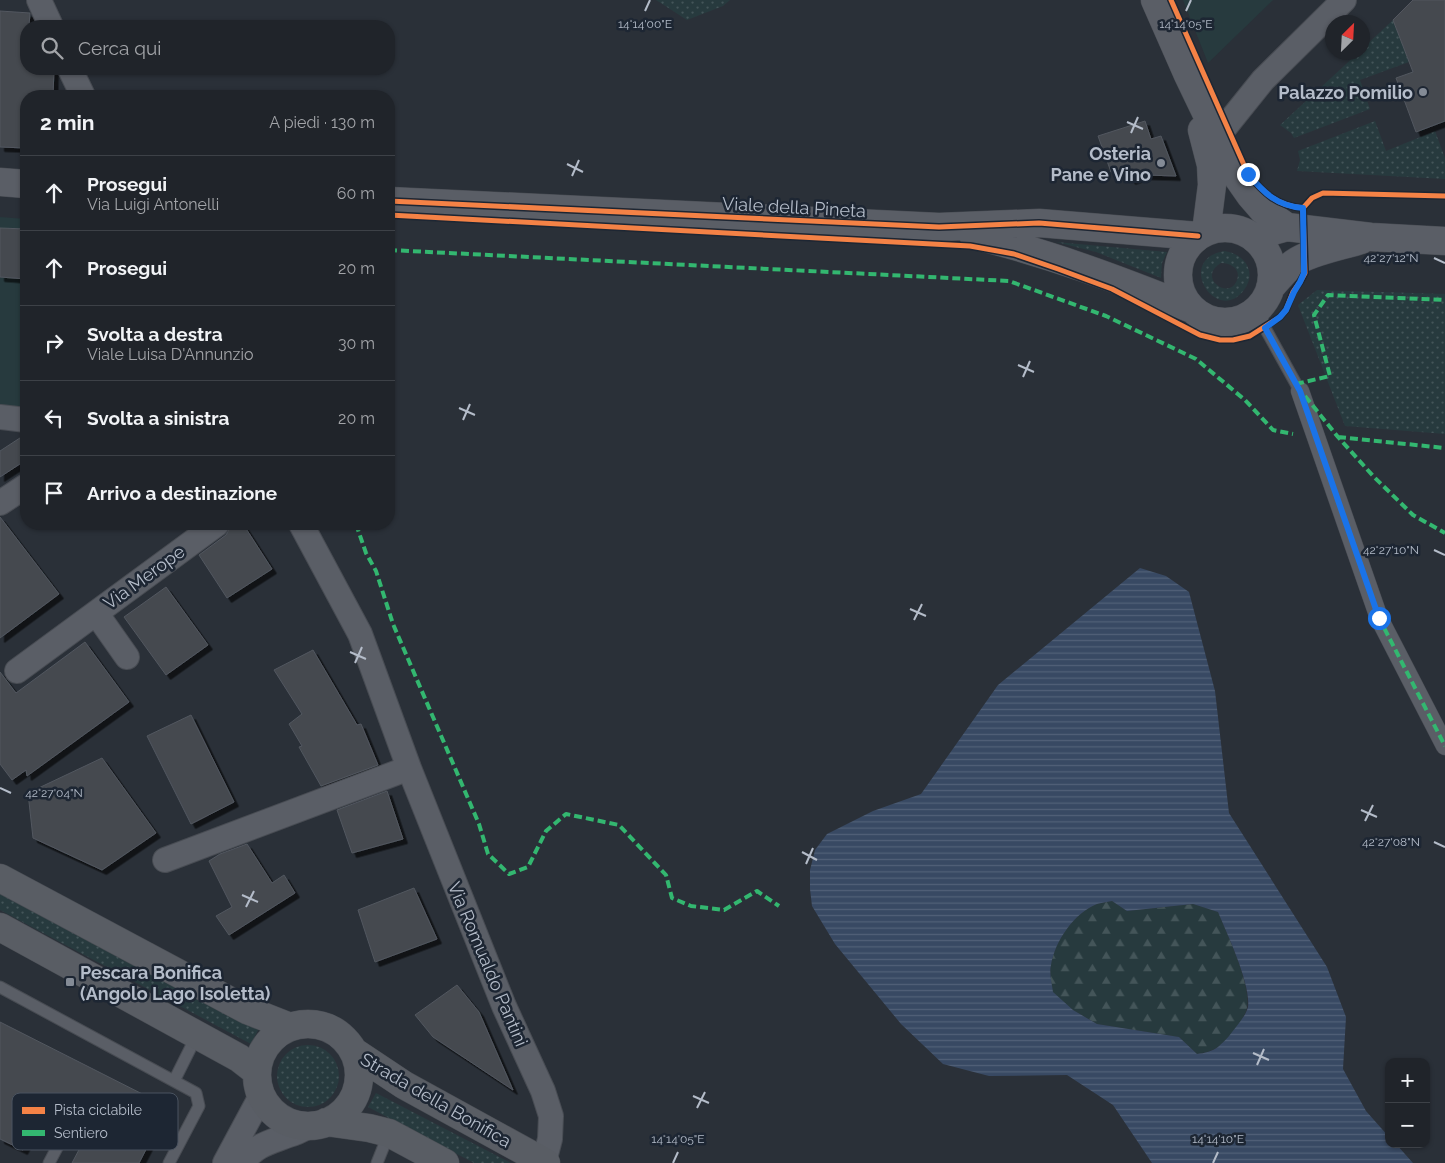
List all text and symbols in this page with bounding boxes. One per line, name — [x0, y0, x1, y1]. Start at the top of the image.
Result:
north arrow — [1325, 15, 1370, 60]
text: 14°14'00"E — [618, 17, 672, 31]
text: 14°14'05"E — [1159, 17, 1213, 31]
search box — [20, 20, 395, 75]
icon: search — [38, 34, 66, 62]
text: Cerca qui — [78, 37, 161, 59]
place label: Palazzo Pomilio — [1278, 82, 1413, 103]
marker: Palazzo Pomilio — [1417, 86, 1429, 98]
text: 2 min — [40, 110, 94, 135]
text: A piedi · 130 m — [269, 113, 375, 132]
place label: Osteria Pane e Vino — [1051, 143, 1151, 185]
marker: Osteria Pane e Vino — [1155, 157, 1167, 169]
route end — [1237, 163, 1260, 186]
text: Prosegui — [87, 173, 167, 195]
icon: ahead — [40, 179, 68, 207]
text: 60 m — [337, 184, 375, 203]
street label: Viale della Pineta — [722, 193, 866, 221]
text: Via Luigi Antonelli — [87, 195, 219, 214]
text: 42°27'12"N — [1364, 251, 1419, 265]
icon: ahead — [40, 254, 68, 282]
text: Prosegui — [87, 257, 167, 279]
text: 20 m — [338, 259, 375, 278]
text: Svolta a destra — [87, 323, 223, 345]
icon: right — [40, 329, 68, 357]
text: 30 m — [338, 334, 375, 353]
text: Viale Luisa D'Annunzio — [87, 345, 253, 364]
icon: left — [40, 404, 68, 432]
text: Svolta a sinistra — [87, 407, 229, 429]
text: 20 m — [338, 409, 375, 428]
icon: arrive — [40, 479, 68, 507]
text: Arrivo a destinazione — [87, 482, 277, 504]
street label: Via Merope — [99, 540, 189, 613]
text: 42°27'10"N — [1363, 543, 1419, 557]
route start — [1368, 607, 1391, 630]
text: 42°27'04"N — [25, 786, 83, 800]
text: 42°27'08"N — [1362, 835, 1420, 849]
street label: Via Romualdo Pantini — [444, 879, 532, 1049]
place label: Pescara Bonifica (Angolo Lago Isoletta) — [80, 962, 270, 1004]
marker: Pescara Bonifica (Angolo Lago Isoletta) — [64, 976, 76, 988]
street label: Strada della Bonifica — [357, 1048, 515, 1152]
map controls — [1385, 1058, 1430, 1148]
button: + — [1385, 1058, 1430, 1103]
legend — [12, 1093, 178, 1150]
text: Pista ciclabile — [54, 1102, 142, 1118]
button: − — [1385, 1103, 1430, 1148]
text: Sentiero — [54, 1125, 108, 1141]
text: 14°14'05"E — [651, 1132, 705, 1146]
text: 14°14'10"E — [1192, 1132, 1244, 1146]

